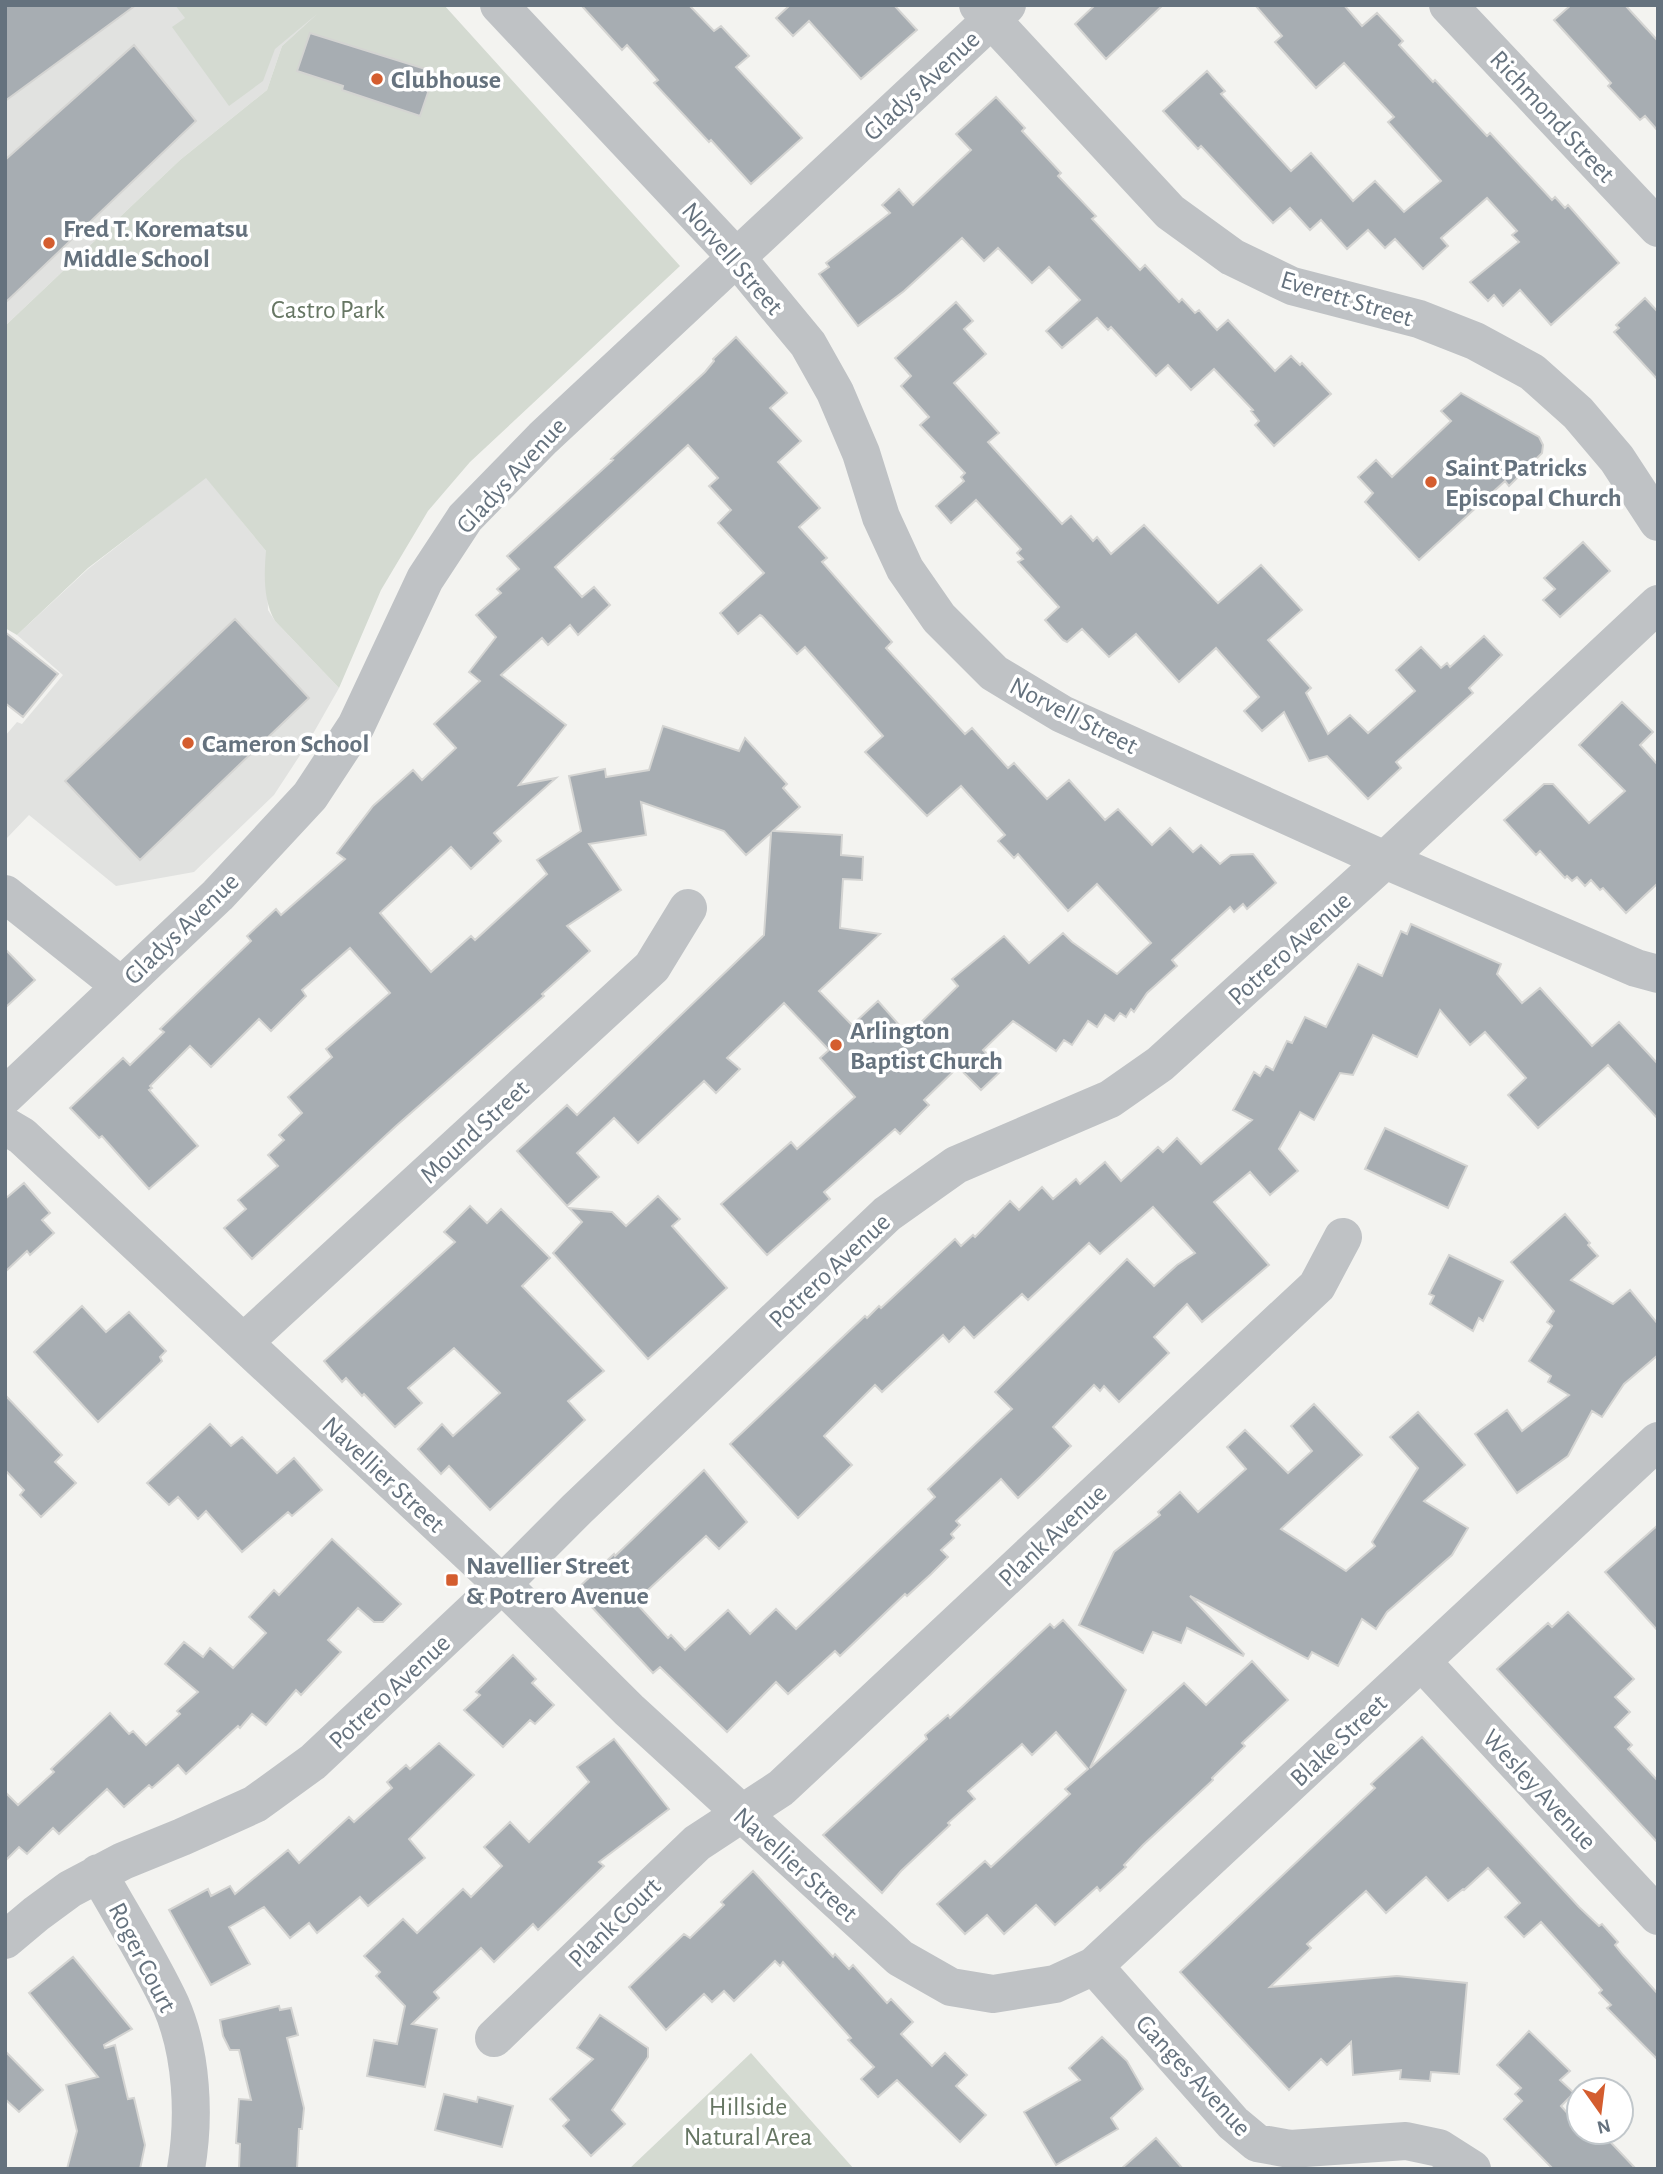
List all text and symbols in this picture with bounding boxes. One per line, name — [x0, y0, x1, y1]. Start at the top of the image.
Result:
street label: Gladys Avenue — [859, 26, 985, 146]
street label: Richmond Street — [1485, 46, 1620, 188]
place label: Clubhouse — [391, 67, 501, 93]
marker: Clubhouse — [369, 71, 385, 87]
street label: Norvell Street — [677, 198, 788, 320]
place label: Fred T. Korematsu Middle School — [63, 216, 249, 272]
marker: Fred T. Korematsu Middle School — [41, 235, 57, 251]
street label: Everett Street — [1277, 267, 1416, 331]
park label: Castro Park — [271, 297, 385, 323]
street label: Gladys Avenue — [452, 413, 572, 539]
place label: Saint Patricks Episcopal Church — [1445, 455, 1622, 511]
marker: Saint Patricks Episcopal Church — [1423, 474, 1439, 490]
street label: Norvell Street — [1006, 673, 1142, 759]
place label: Cameron School — [202, 731, 369, 757]
marker: Cameron School — [180, 735, 196, 751]
street label: Gladys Avenue — [119, 868, 244, 989]
street label: Potrero Avenue — [1223, 887, 1356, 1010]
place label: Arlington Baptist Church — [850, 1018, 1003, 1074]
marker: Arlington Baptist Church — [828, 1037, 844, 1053]
street label: Mound Street — [415, 1075, 534, 1188]
street label: Potrero Avenue — [764, 1208, 895, 1333]
street label: Navellier Street — [317, 1412, 449, 1538]
street label: Plank Avenue — [994, 1479, 1112, 1592]
place label: Navellier Street & Potrero Avenue — [466, 1553, 649, 1609]
marker: Navellier Street & Potrero Avenue — [444, 1572, 460, 1588]
street label: Potrero Avenue — [324, 1629, 455, 1754]
street label: Blake Street — [1285, 1690, 1392, 1792]
street label: Wesley Avenue — [1477, 1725, 1601, 1855]
street label: Navellier Street — [728, 1803, 862, 1927]
street label: Plank Court — [564, 1873, 666, 1973]
street label: Roger Court — [103, 1899, 181, 2016]
street label: Ganges Avenue — [1131, 2010, 1256, 2141]
north arrow — [1565, 2076, 1635, 2146]
park label: Hillside Natural Area — [684, 2094, 812, 2150]
text: N — [1595, 2115, 1612, 2137]

